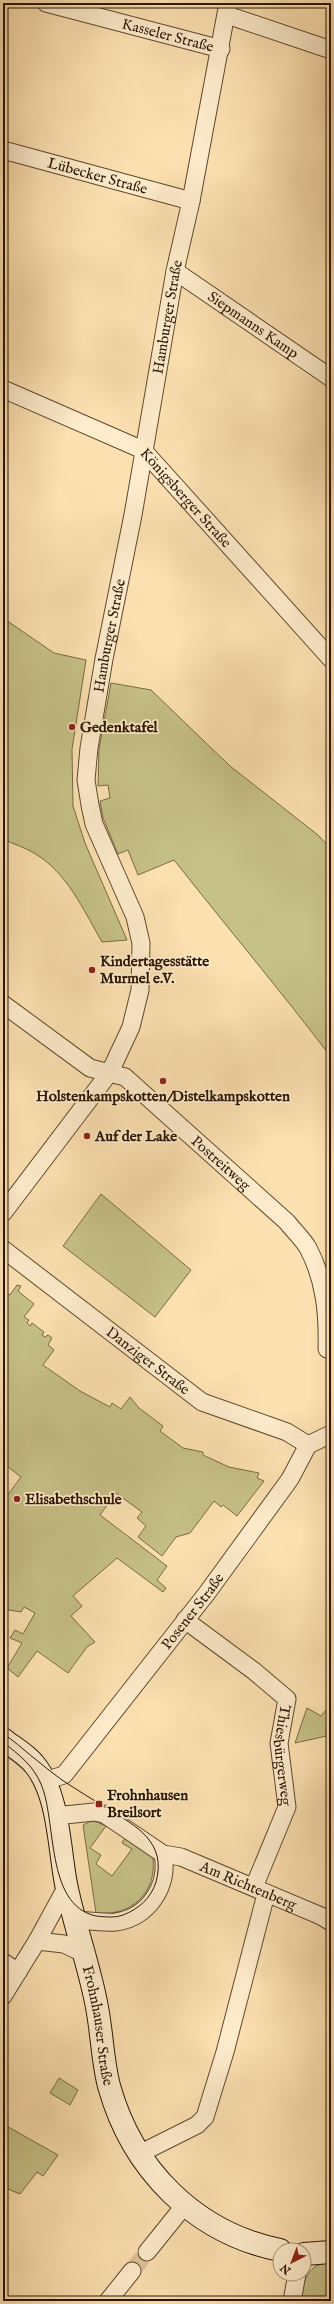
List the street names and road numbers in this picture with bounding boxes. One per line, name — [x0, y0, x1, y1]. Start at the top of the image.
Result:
street label: Kasseler Straße — [120, 14, 216, 57]
street label: Lübecker Straße — [45, 153, 150, 199]
street label: Hamburger Straße — [148, 258, 187, 376]
street label: Siepmanns Kamp — [204, 287, 302, 363]
street label: Königsberger Straße — [136, 444, 236, 552]
street label: Hamburger Straße — [89, 577, 130, 694]
street label: Postreitweg — [187, 1132, 255, 1195]
street label: Danziger Straße — [102, 1323, 194, 1399]
street label: Posener Straße — [157, 1569, 228, 1654]
street label: Thiesbürgerweg — [269, 1703, 296, 1808]
street label: Am Richtenberg — [196, 1857, 300, 1915]
street label: Frohnhauser Straße — [78, 1964, 118, 2088]

